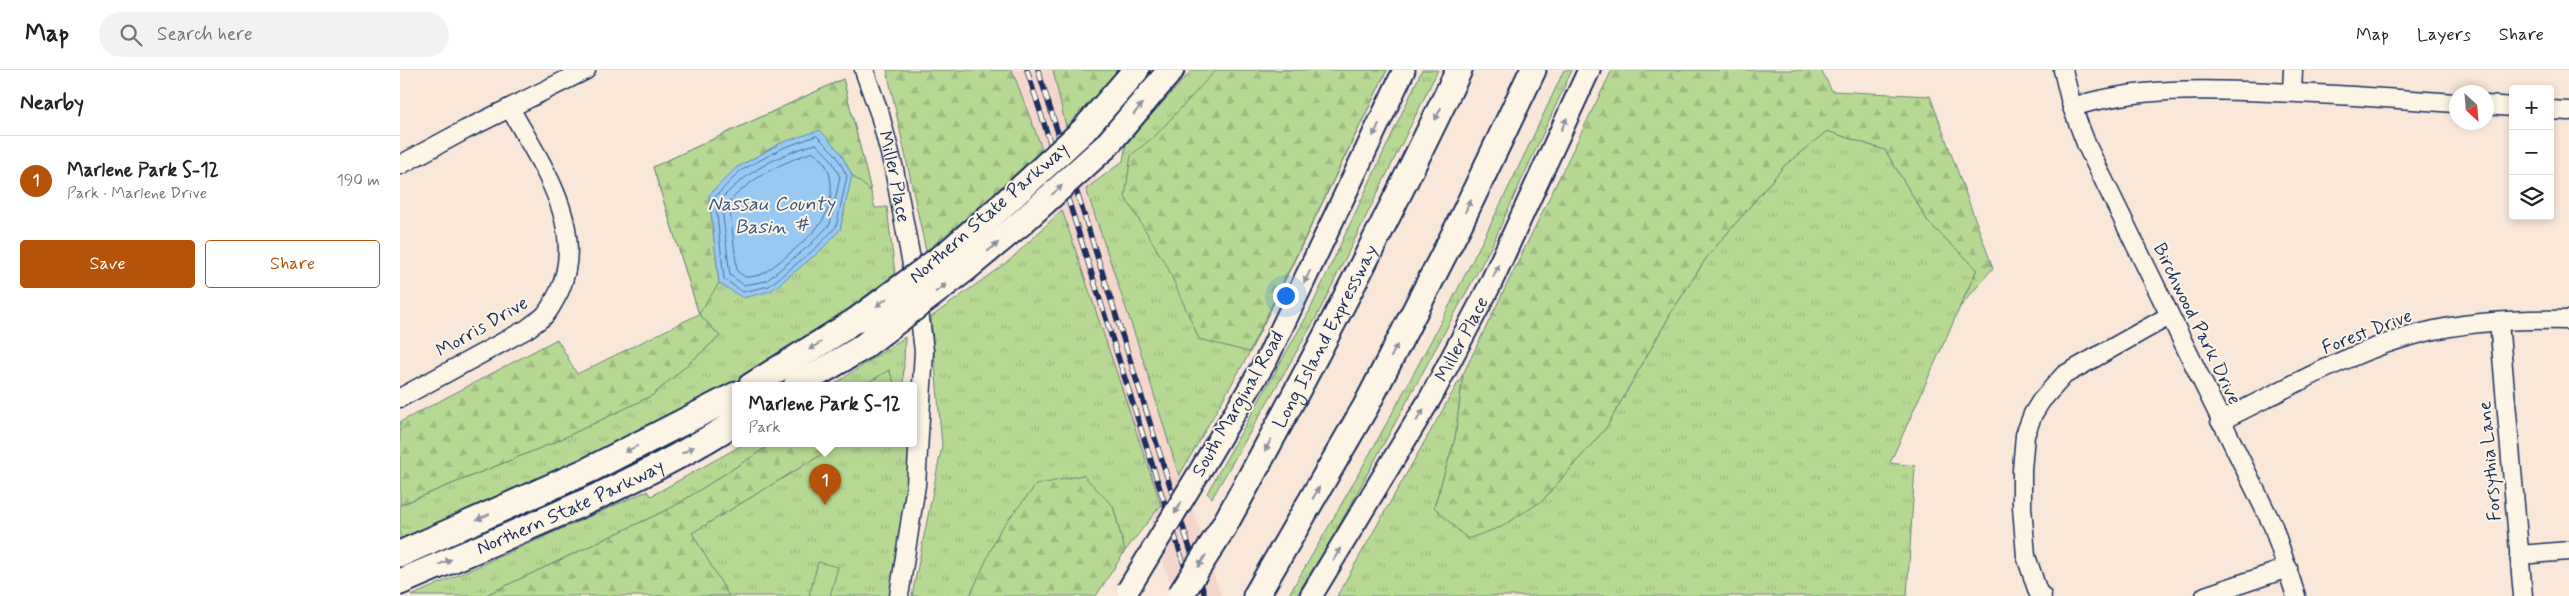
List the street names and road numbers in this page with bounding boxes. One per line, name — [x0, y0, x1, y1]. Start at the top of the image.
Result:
street label: Miller Place — [872, 128, 916, 224]
street label: Northern State Parkway — [904, 137, 1075, 290]
street label: Birchwood Park Drive — [2147, 239, 2247, 409]
street label: Long Island Expressway — [1267, 240, 1383, 432]
street label: Morris Drive — [431, 291, 533, 363]
street label: Miller Place — [1429, 292, 1494, 386]
street label: Forest Drive — [2318, 303, 2416, 361]
street label: South Marginal Road — [1186, 327, 1292, 482]
street label: Forsythia Lane — [2472, 400, 2509, 522]
street label: Northern State Parkway — [473, 453, 669, 561]

